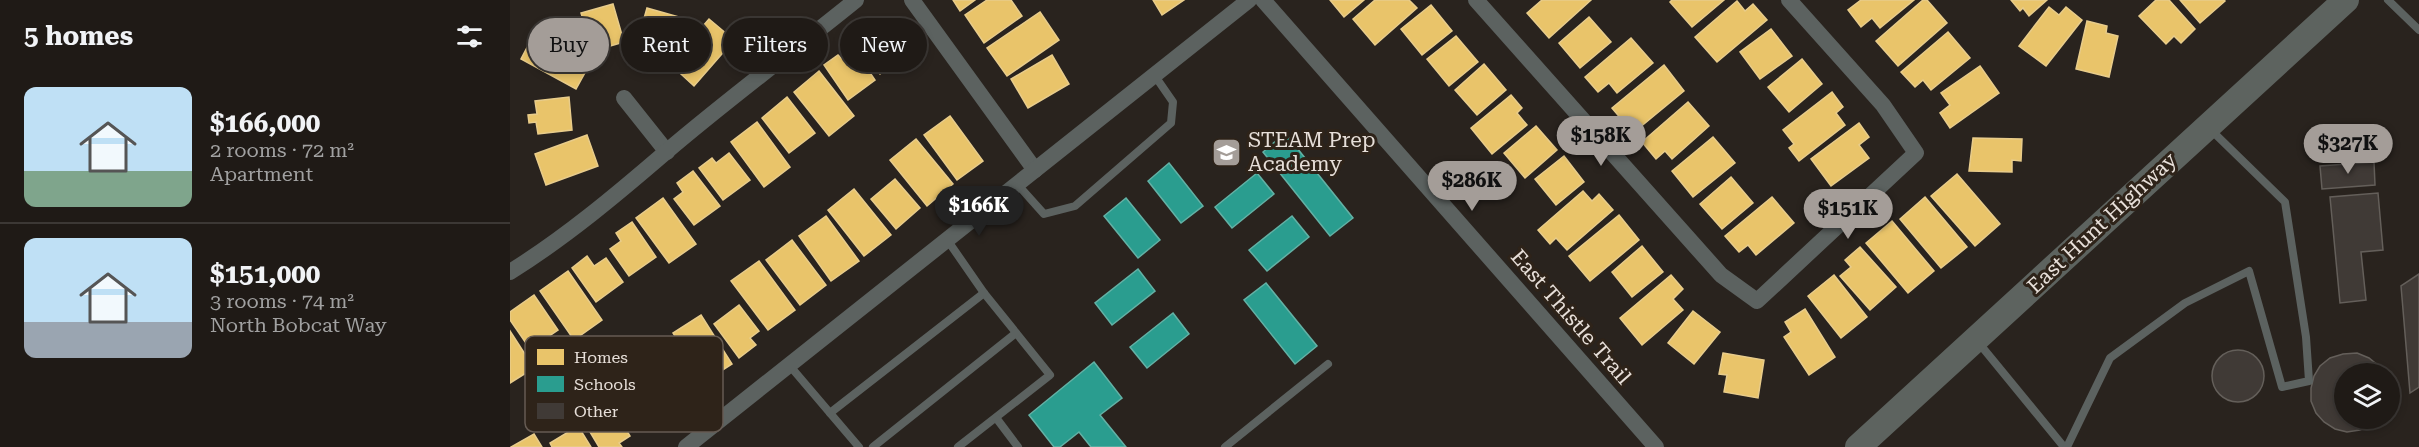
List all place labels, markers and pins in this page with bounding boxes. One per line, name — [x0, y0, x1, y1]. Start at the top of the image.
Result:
pin: $158K — [1559, 116, 1643, 167]
pin: $327K — [2306, 124, 2390, 175]
place label: STEAM Prep Academy — [1248, 128, 1376, 176]
school or university icon: STEAM Prep Academy — [1211, 136, 1243, 168]
pin: $286K — [1430, 161, 1514, 212]
pin: $166K — [937, 186, 1021, 237]
pin: $151K — [1806, 189, 1890, 240]

